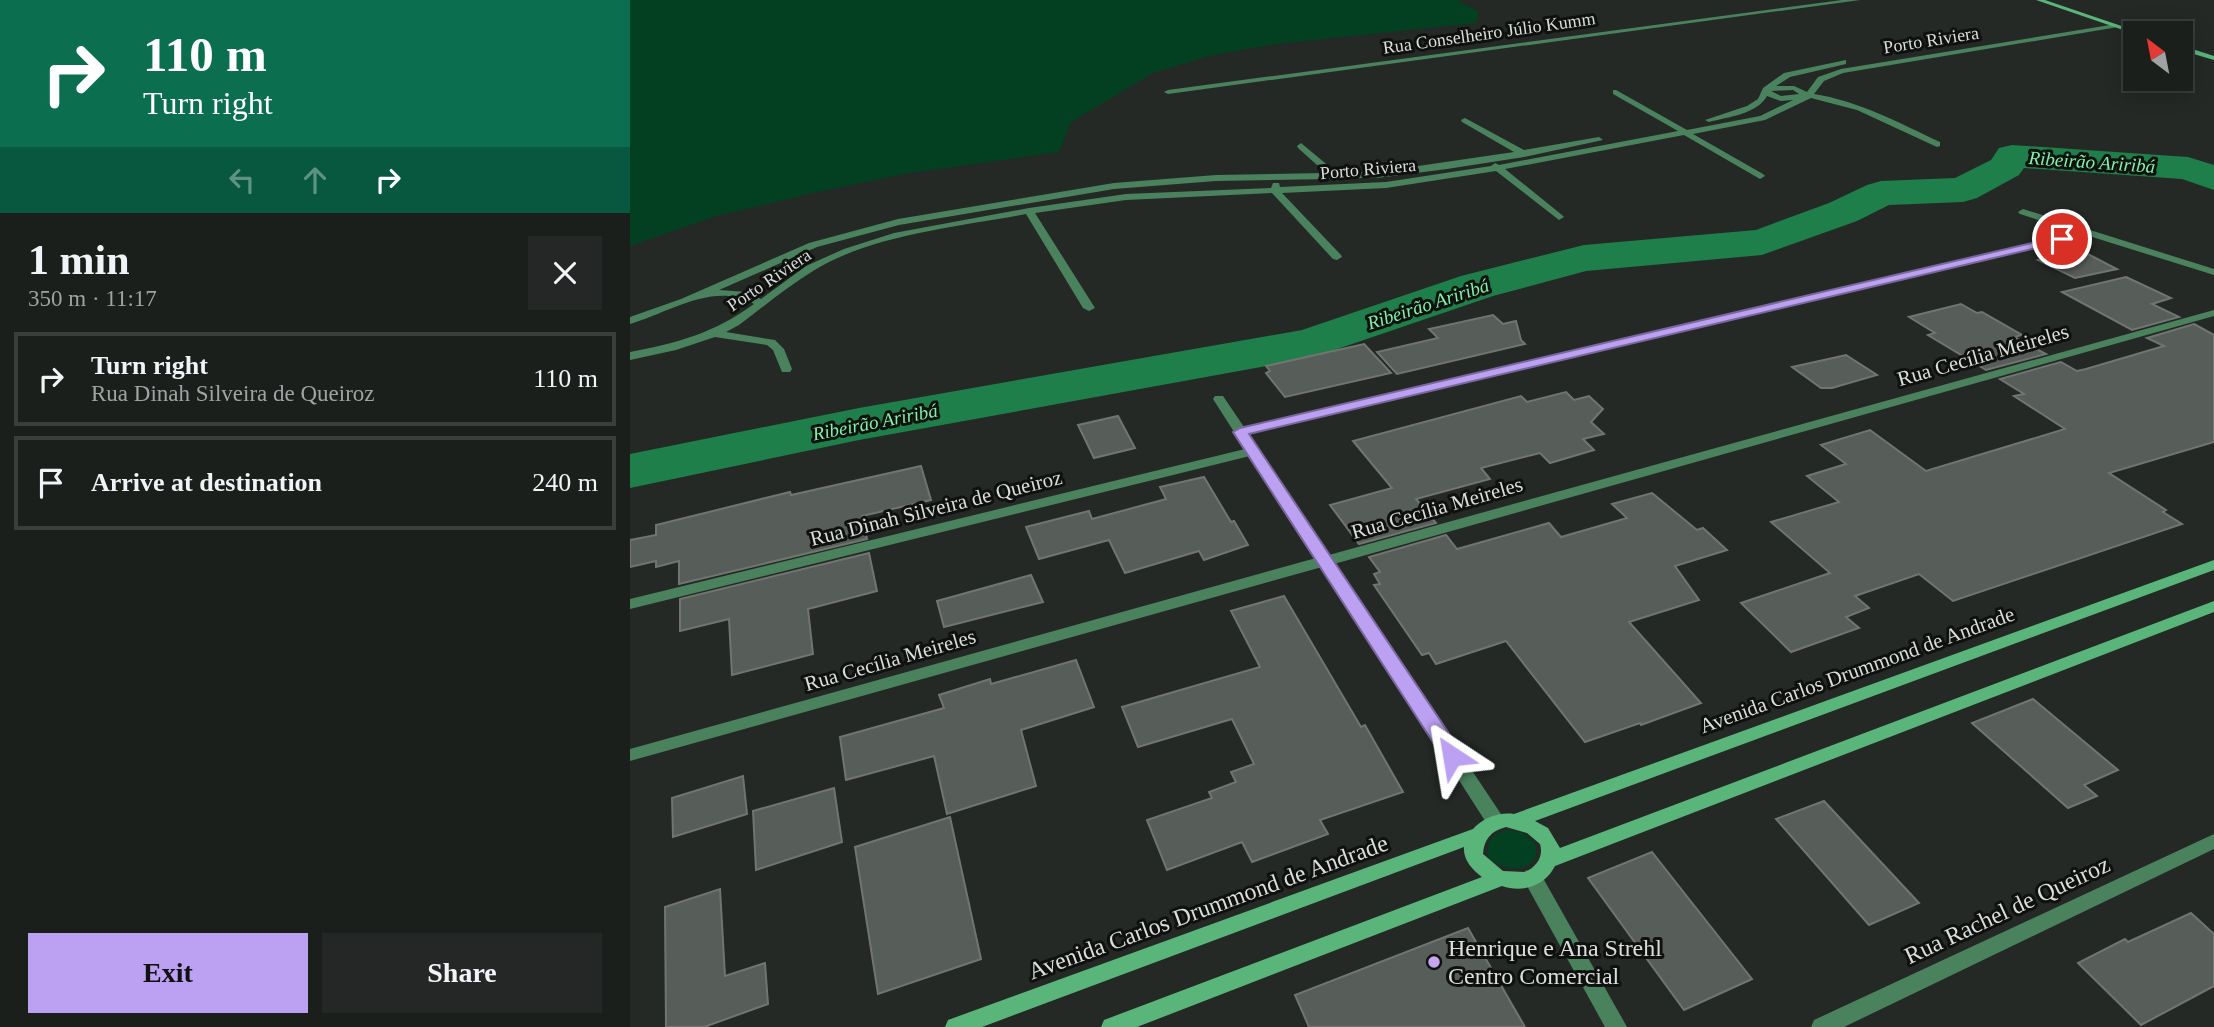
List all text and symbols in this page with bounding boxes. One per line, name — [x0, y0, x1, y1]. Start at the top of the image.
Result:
street label: Rua Conselheiro Júlio Kumm — [1381, 8, 1597, 58]
north arrow — [2123, 21, 2193, 91]
map controls — [2123, 21, 2193, 91]
street label: Porto Riviera — [1882, 23, 1980, 57]
text: 110 m — [143, 27, 267, 82]
icon: right — [28, 28, 119, 119]
text: Turn right — [143, 85, 273, 121]
water label: Ribeirão Ariribá — [2027, 147, 2156, 177]
street label: Porto Riviera — [1319, 155, 1417, 183]
icon: left — [223, 161, 261, 199]
icon: ahead — [296, 161, 334, 199]
icon: right — [369, 161, 407, 199]
pin — [2032, 209, 2092, 269]
icon: arrive — [2043, 220, 2081, 258]
button: close — [528, 236, 602, 310]
text: 1 min — [28, 237, 130, 283]
street label: Porto Riviera — [723, 245, 815, 315]
water label: Ribeirão Ariribá — [1363, 274, 1492, 334]
text: 350 m · 11:17 — [28, 286, 157, 311]
street label: Rua Cecília Meireles — [1894, 319, 2072, 391]
text: Turn right — [91, 351, 208, 380]
icon: right — [32, 360, 70, 398]
text: 110 m — [533, 364, 598, 393]
text: Rua Dinah Silveira de Queiroz — [91, 381, 375, 406]
water label: Ribeirão Ariribá — [810, 399, 940, 445]
icon: arrive — [32, 464, 70, 502]
street label: Rua Dinah Silveira de Queiroz — [807, 465, 1065, 551]
text: Arrive at destination — [91, 468, 322, 497]
text: 240 m — [532, 468, 598, 497]
street label: Rua Cecília Meireles — [1348, 472, 1526, 544]
street label: Avenida Carlos Drummond de Andrade — [1696, 602, 2018, 738]
street label: Rua Cecília Meireles — [801, 624, 979, 696]
position arrow — [1415, 719, 1489, 793]
street label: Avenida Carlos Drummond de Andrade — [1025, 830, 1391, 984]
street label: Rua Rachel de Queiroz — [1900, 851, 2114, 969]
button: Exit — [28, 933, 308, 1013]
button: Share — [322, 933, 602, 1013]
place label: Henrique e Ana Strehl Centro Comercial — [1448, 935, 1662, 989]
marker: Henrique e Ana Strehl Centro Comercial — [1426, 954, 1442, 970]

